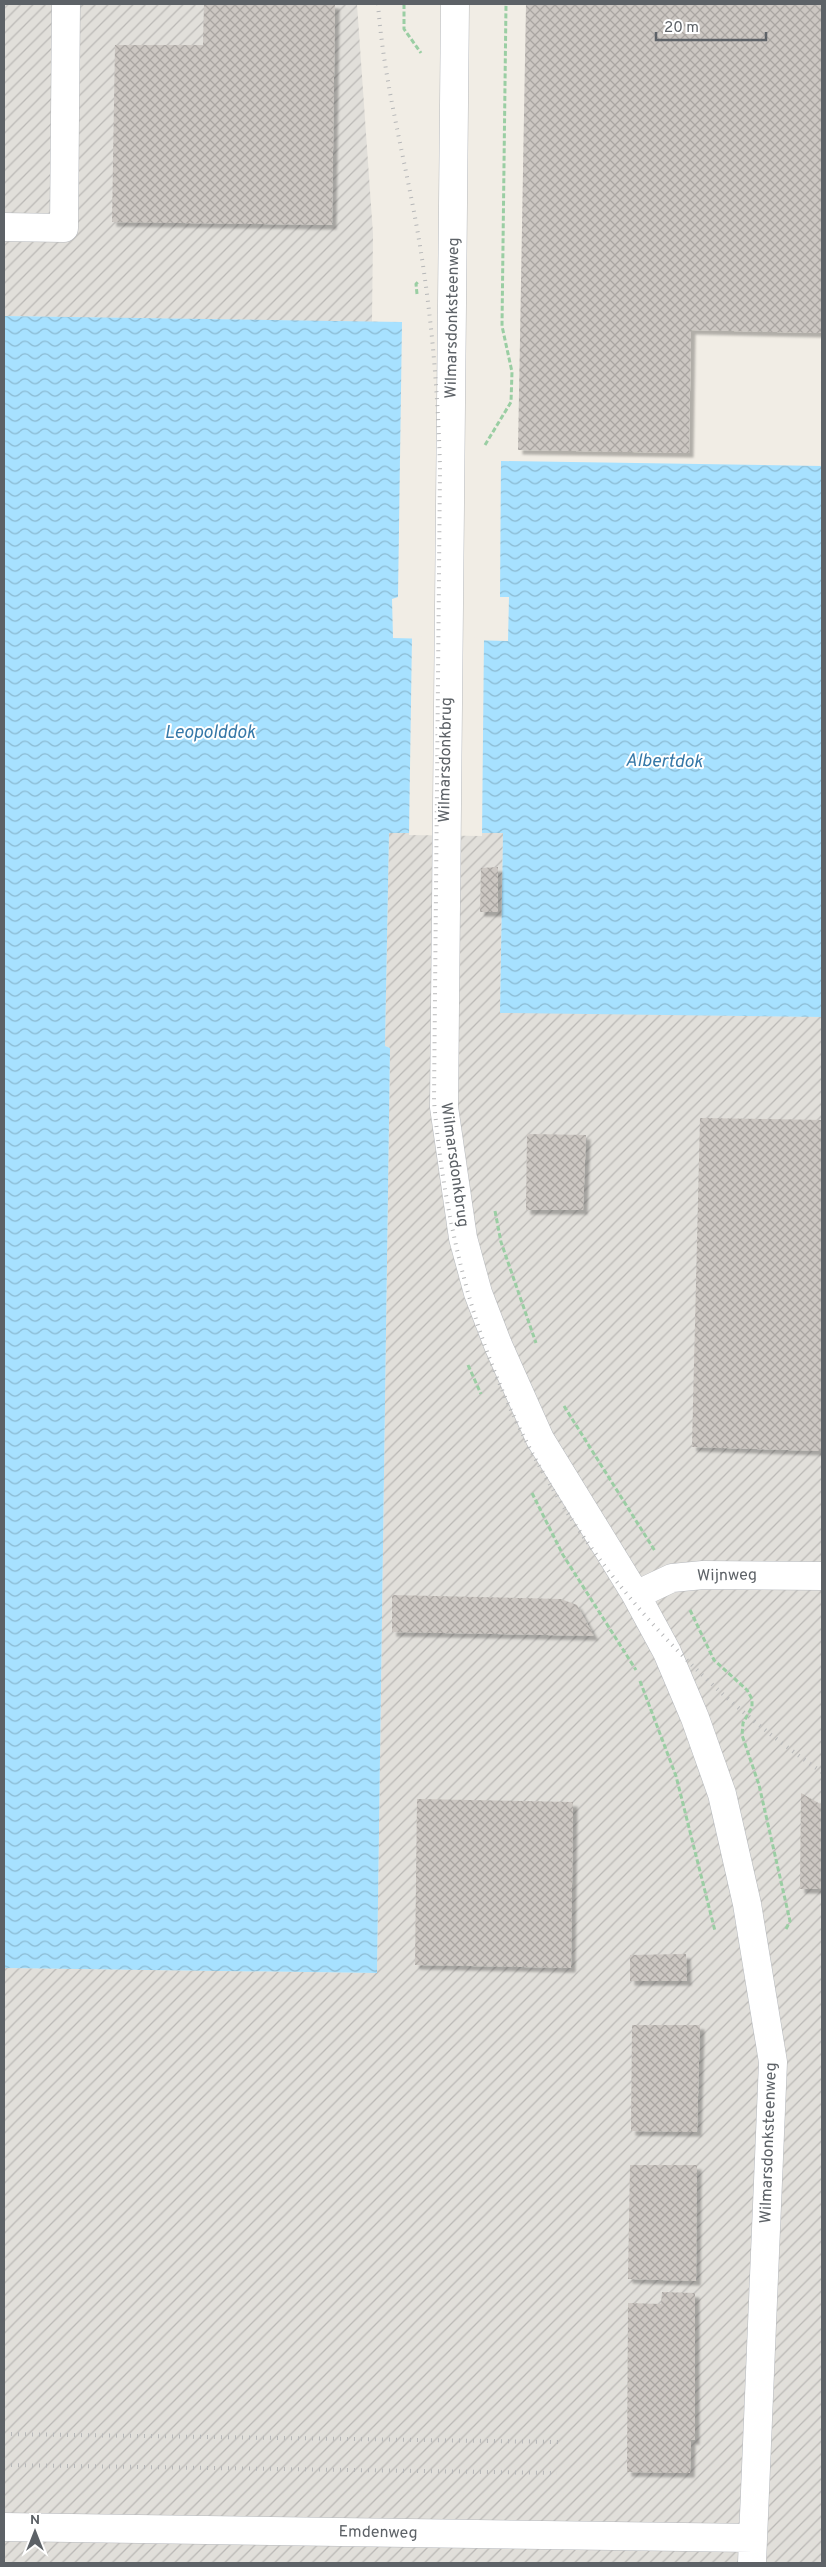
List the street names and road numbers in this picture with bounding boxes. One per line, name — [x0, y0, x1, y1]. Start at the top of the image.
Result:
street label: Wilmarsdonksteenweg — [442, 237, 464, 399]
street label: Wilmarsdonkbrug — [435, 697, 457, 823]
street label: Wilmarsdonkbrug — [435, 1101, 473, 1229]
street label: Wijnweg — [697, 1565, 757, 1587]
street label: Wilmarsdonksteenweg — [756, 2062, 782, 2224]
street label: Emdenweg — [338, 2522, 418, 2544]

